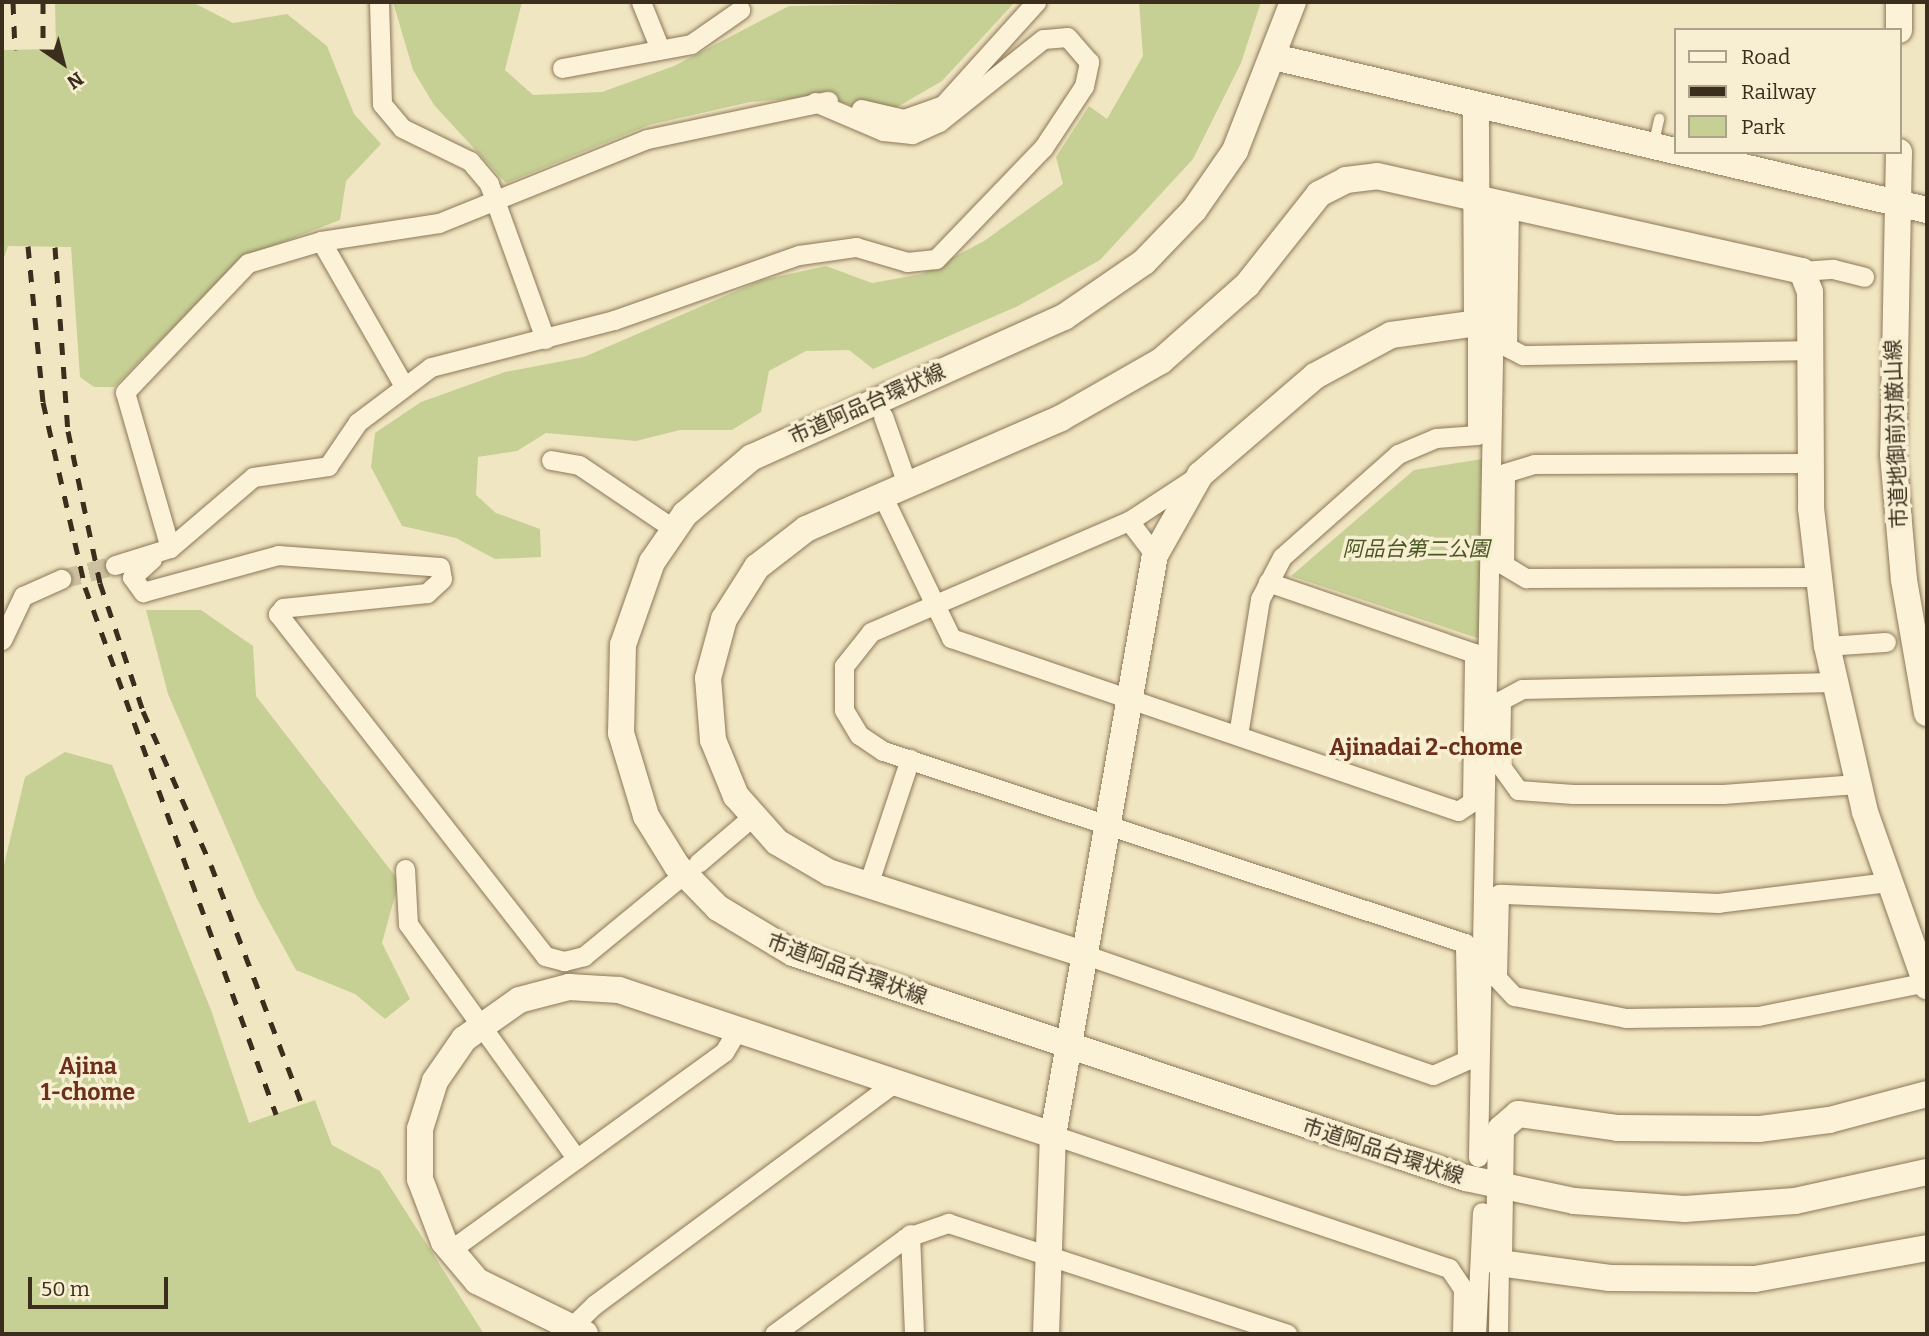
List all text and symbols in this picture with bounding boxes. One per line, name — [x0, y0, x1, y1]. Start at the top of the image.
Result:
north arrow — [28, 28, 98, 98]
legend — [1674, 28, 1901, 154]
text: Road — [1741, 44, 1790, 70]
text: N — [63, 67, 88, 94]
text: Railway — [1741, 79, 1816, 105]
text: Park — [1741, 114, 1785, 140]
street label: 市道地御前対厳山線 — [1880, 339, 1912, 529]
street label: 市道阿品台環状線 — [785, 358, 949, 450]
park label: 阿品台第二公園 — [1343, 536, 1489, 562]
district label: Ajinadai 2-chome — [1329, 733, 1523, 761]
street label: 市道阿品台環状線 — [764, 928, 930, 1010]
district label: Ajina 1-chome — [41, 1052, 135, 1106]
street label: 市道阿品台環状線 — [1299, 1113, 1467, 1189]
scale bar — [32, 1262, 172, 1306]
text: 50 m — [41, 1276, 90, 1302]

